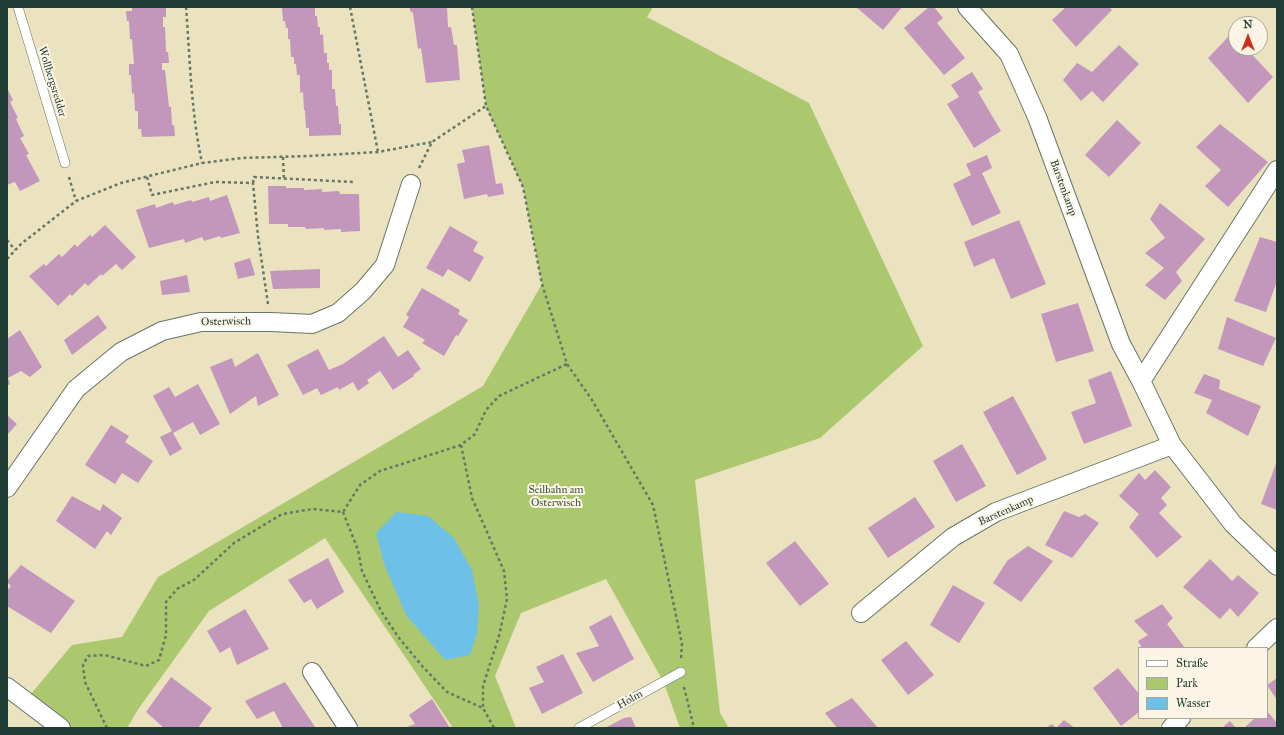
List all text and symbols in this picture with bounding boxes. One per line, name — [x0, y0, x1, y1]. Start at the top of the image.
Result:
north arrow — [1228, 16, 1268, 56]
text: N — [1243, 18, 1253, 31]
street label: Wollbergsredder — [35, 45, 69, 119]
street label: Barstenkamp — [1047, 158, 1079, 218]
street label: Osterwisch — [201, 315, 251, 329]
park label: Seilbahn am Osterwisch — [528, 483, 584, 509]
street label: Barstenkamp — [976, 493, 1036, 529]
legend — [1138, 647, 1268, 719]
text: Straße — [1176, 656, 1208, 670]
text: Park — [1176, 676, 1198, 690]
street label: Holm — [615, 688, 645, 712]
text: Wasser — [1176, 696, 1210, 710]

